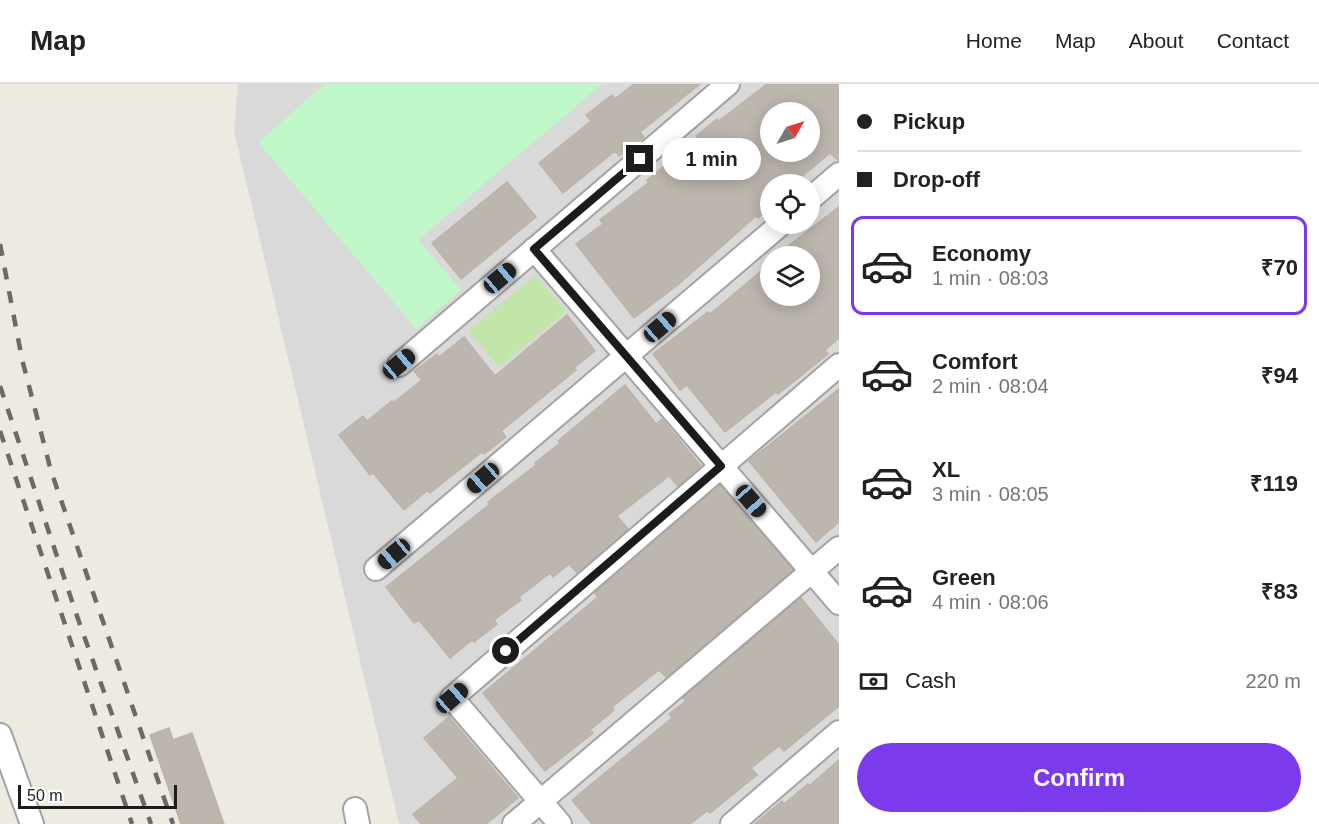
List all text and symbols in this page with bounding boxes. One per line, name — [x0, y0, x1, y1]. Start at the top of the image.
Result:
text: Map — [30, 25, 86, 56]
text: Home — [966, 29, 1022, 52]
text: Map — [1055, 29, 1096, 52]
text: About — [1129, 29, 1184, 52]
text: Contact — [1217, 29, 1289, 52]
north arrow — [760, 102, 820, 162]
map controls — [760, 102, 820, 306]
text: Pickup — [893, 109, 965, 134]
callout: 1 min — [661, 138, 760, 180]
route end — [626, 145, 653, 172]
text: 1 min — [685, 148, 738, 170]
text: Drop-off — [893, 167, 980, 192]
button: locate — [760, 174, 820, 234]
icon: car — [860, 239, 914, 293]
text: Economy — [932, 241, 1031, 266]
button: layers — [760, 246, 820, 306]
text: ₹70 — [1261, 255, 1298, 280]
car — [480, 260, 520, 296]
text: 1 min · 08:03 — [932, 267, 1049, 289]
car — [641, 308, 679, 346]
car — [379, 346, 419, 382]
icon: car — [860, 347, 914, 401]
text: Comfort — [932, 349, 1018, 374]
text: ₹94 — [1261, 363, 1298, 388]
text: 2 min · 08:04 — [932, 375, 1049, 397]
icon: car — [860, 455, 914, 509]
text: XL — [932, 457, 960, 482]
car — [464, 459, 502, 497]
text: ₹119 — [1250, 471, 1298, 496]
car — [732, 482, 770, 520]
text: 3 min · 08:05 — [932, 483, 1049, 505]
car — [374, 536, 414, 572]
icon: car — [860, 563, 914, 617]
text: Green — [932, 565, 996, 590]
text: ₹83 — [1261, 579, 1298, 604]
text: 4 min · 08:06 — [932, 591, 1049, 613]
route start — [492, 637, 519, 664]
icon: cash — [857, 665, 890, 698]
text: Cash — [905, 668, 956, 693]
text: 220 m — [1245, 670, 1301, 692]
car — [433, 679, 471, 717]
button: Confirm — [857, 743, 1301, 812]
scale bar — [18, 782, 177, 810]
text: 50 m — [27, 787, 63, 804]

